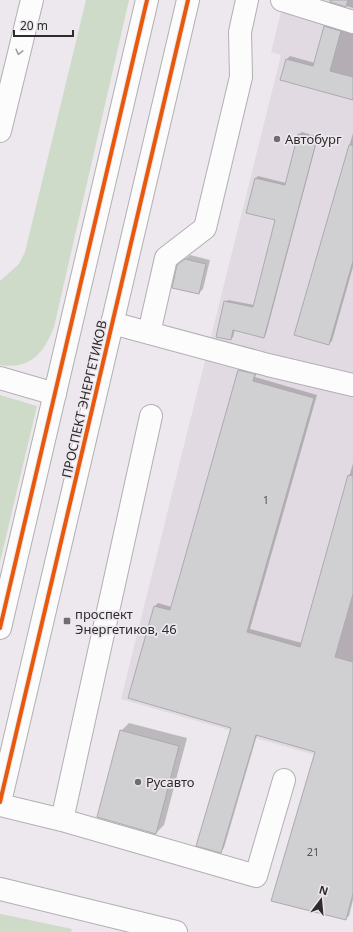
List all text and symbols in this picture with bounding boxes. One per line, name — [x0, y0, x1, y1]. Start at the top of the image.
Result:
scale bar — [14, 12, 73, 38]
text: 20 m — [20, 17, 48, 34]
one-way arrow — [16, 48, 24, 55]
place label: Автобург — [285, 130, 342, 148]
marker: Автобург — [272, 134, 282, 144]
street label: ПРОСПЕКТ ЭНЕРГЕТИКОВ — [57, 318, 111, 480]
house number: 1 — [263, 492, 269, 507]
place label: проспект Энергетиков, 46 — [75, 605, 177, 638]
marker: проспект Энергетиков, 46 — [62, 616, 72, 626]
place label: Русавто — [146, 773, 195, 791]
marker: Русавто — [133, 777, 143, 787]
house number: 21 — [307, 844, 319, 859]
north arrow — [301, 880, 341, 920]
text: N — [318, 881, 330, 898]

